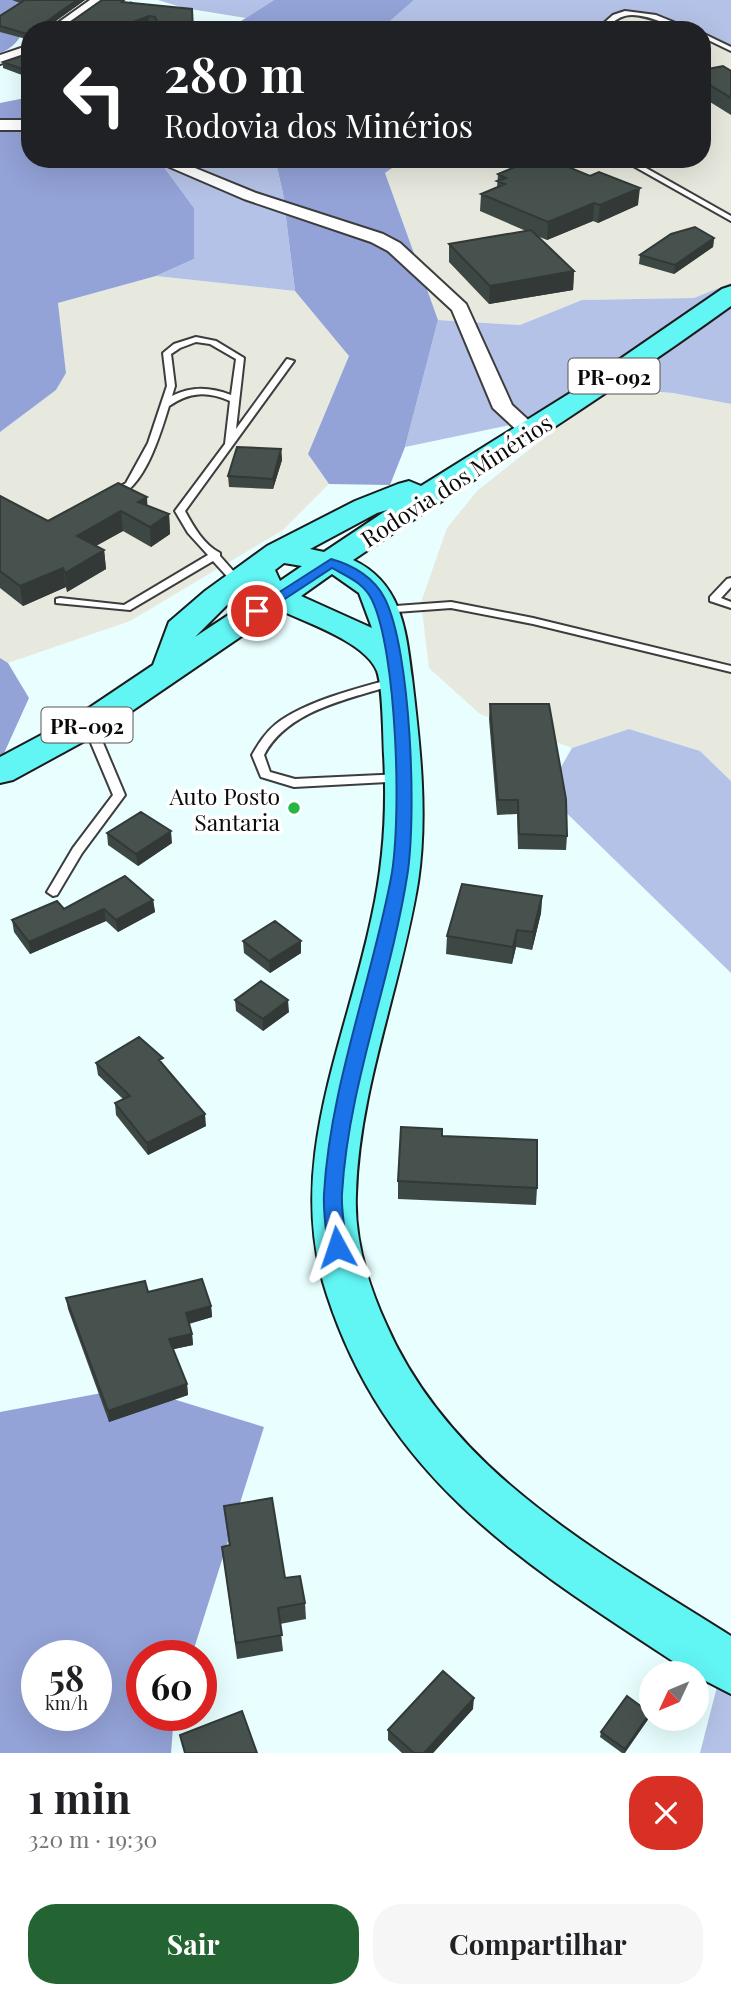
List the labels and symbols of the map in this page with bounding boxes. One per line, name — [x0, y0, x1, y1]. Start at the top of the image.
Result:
road number: PR-092 — [568, 358, 660, 394]
street label: Rodovia dos Minérios — [354, 406, 558, 554]
pin — [227, 581, 287, 641]
road number: PR-092 — [42, 708, 132, 742]
place label: Auto Posto Santaria — [169, 780, 281, 837]
marker: Auto Posto Santaria — [286, 800, 302, 816]
position arrow — [300, 1210, 374, 1284]
speed limit sign: 60 — [126, 1640, 217, 1731]
north arrow — [639, 1661, 709, 1731]

